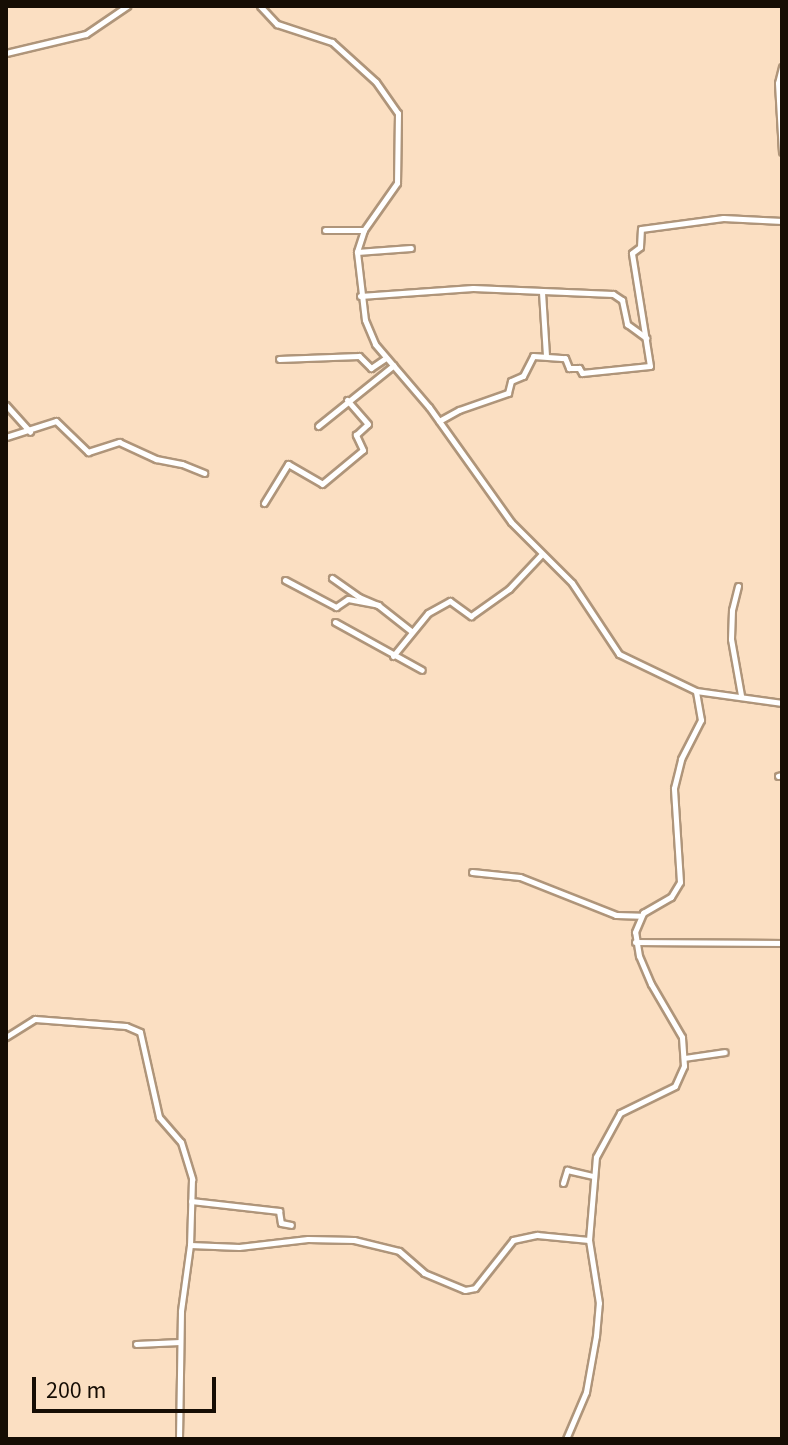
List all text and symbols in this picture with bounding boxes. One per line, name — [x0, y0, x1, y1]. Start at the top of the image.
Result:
scale bar — [36, 1361, 220, 1411]
text: 200 m — [46, 1373, 106, 1408]

